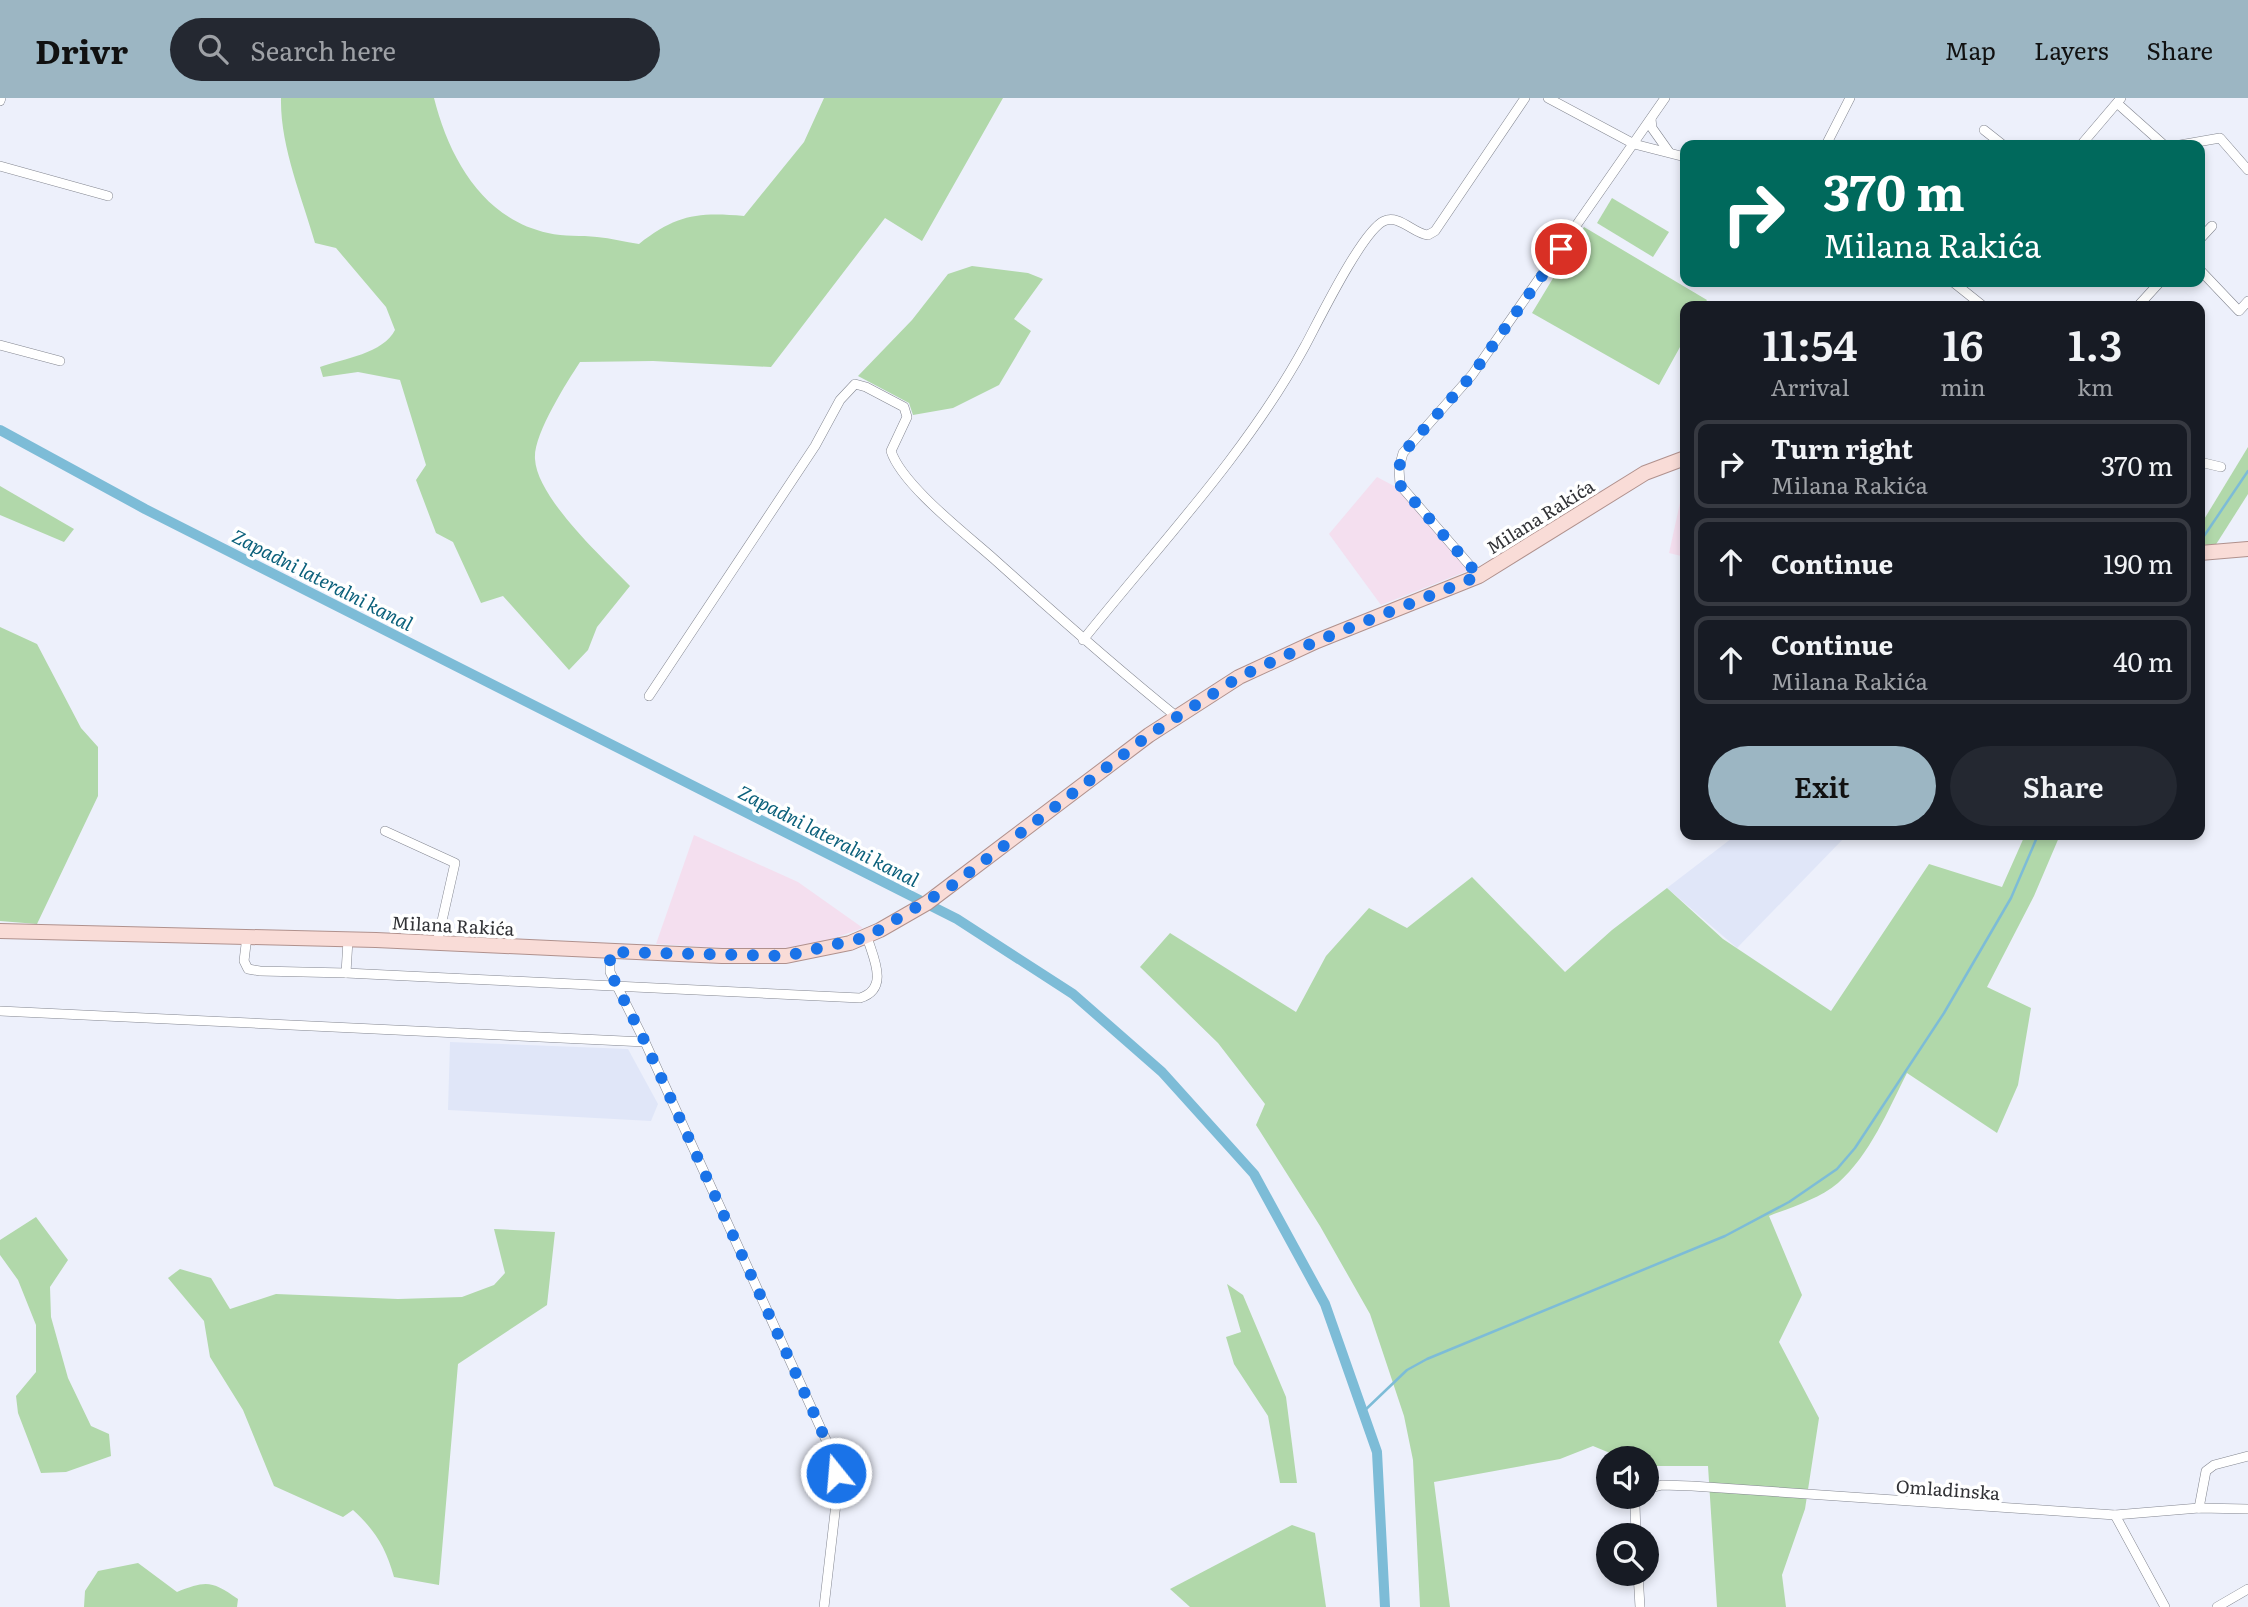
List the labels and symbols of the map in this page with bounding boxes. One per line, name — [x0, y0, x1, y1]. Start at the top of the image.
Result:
pin — [1531, 219, 1591, 279]
street label: Milana Rakića — [1481, 472, 1599, 560]
water label: Zapadni lateralni kanal — [228, 521, 419, 637]
water label: Zapadni lateralni kanal — [734, 777, 925, 893]
street label: Milana Rakića — [391, 908, 515, 942]
position arrow — [799, 1436, 873, 1510]
street label: Omladinska — [1895, 1472, 2001, 1506]

